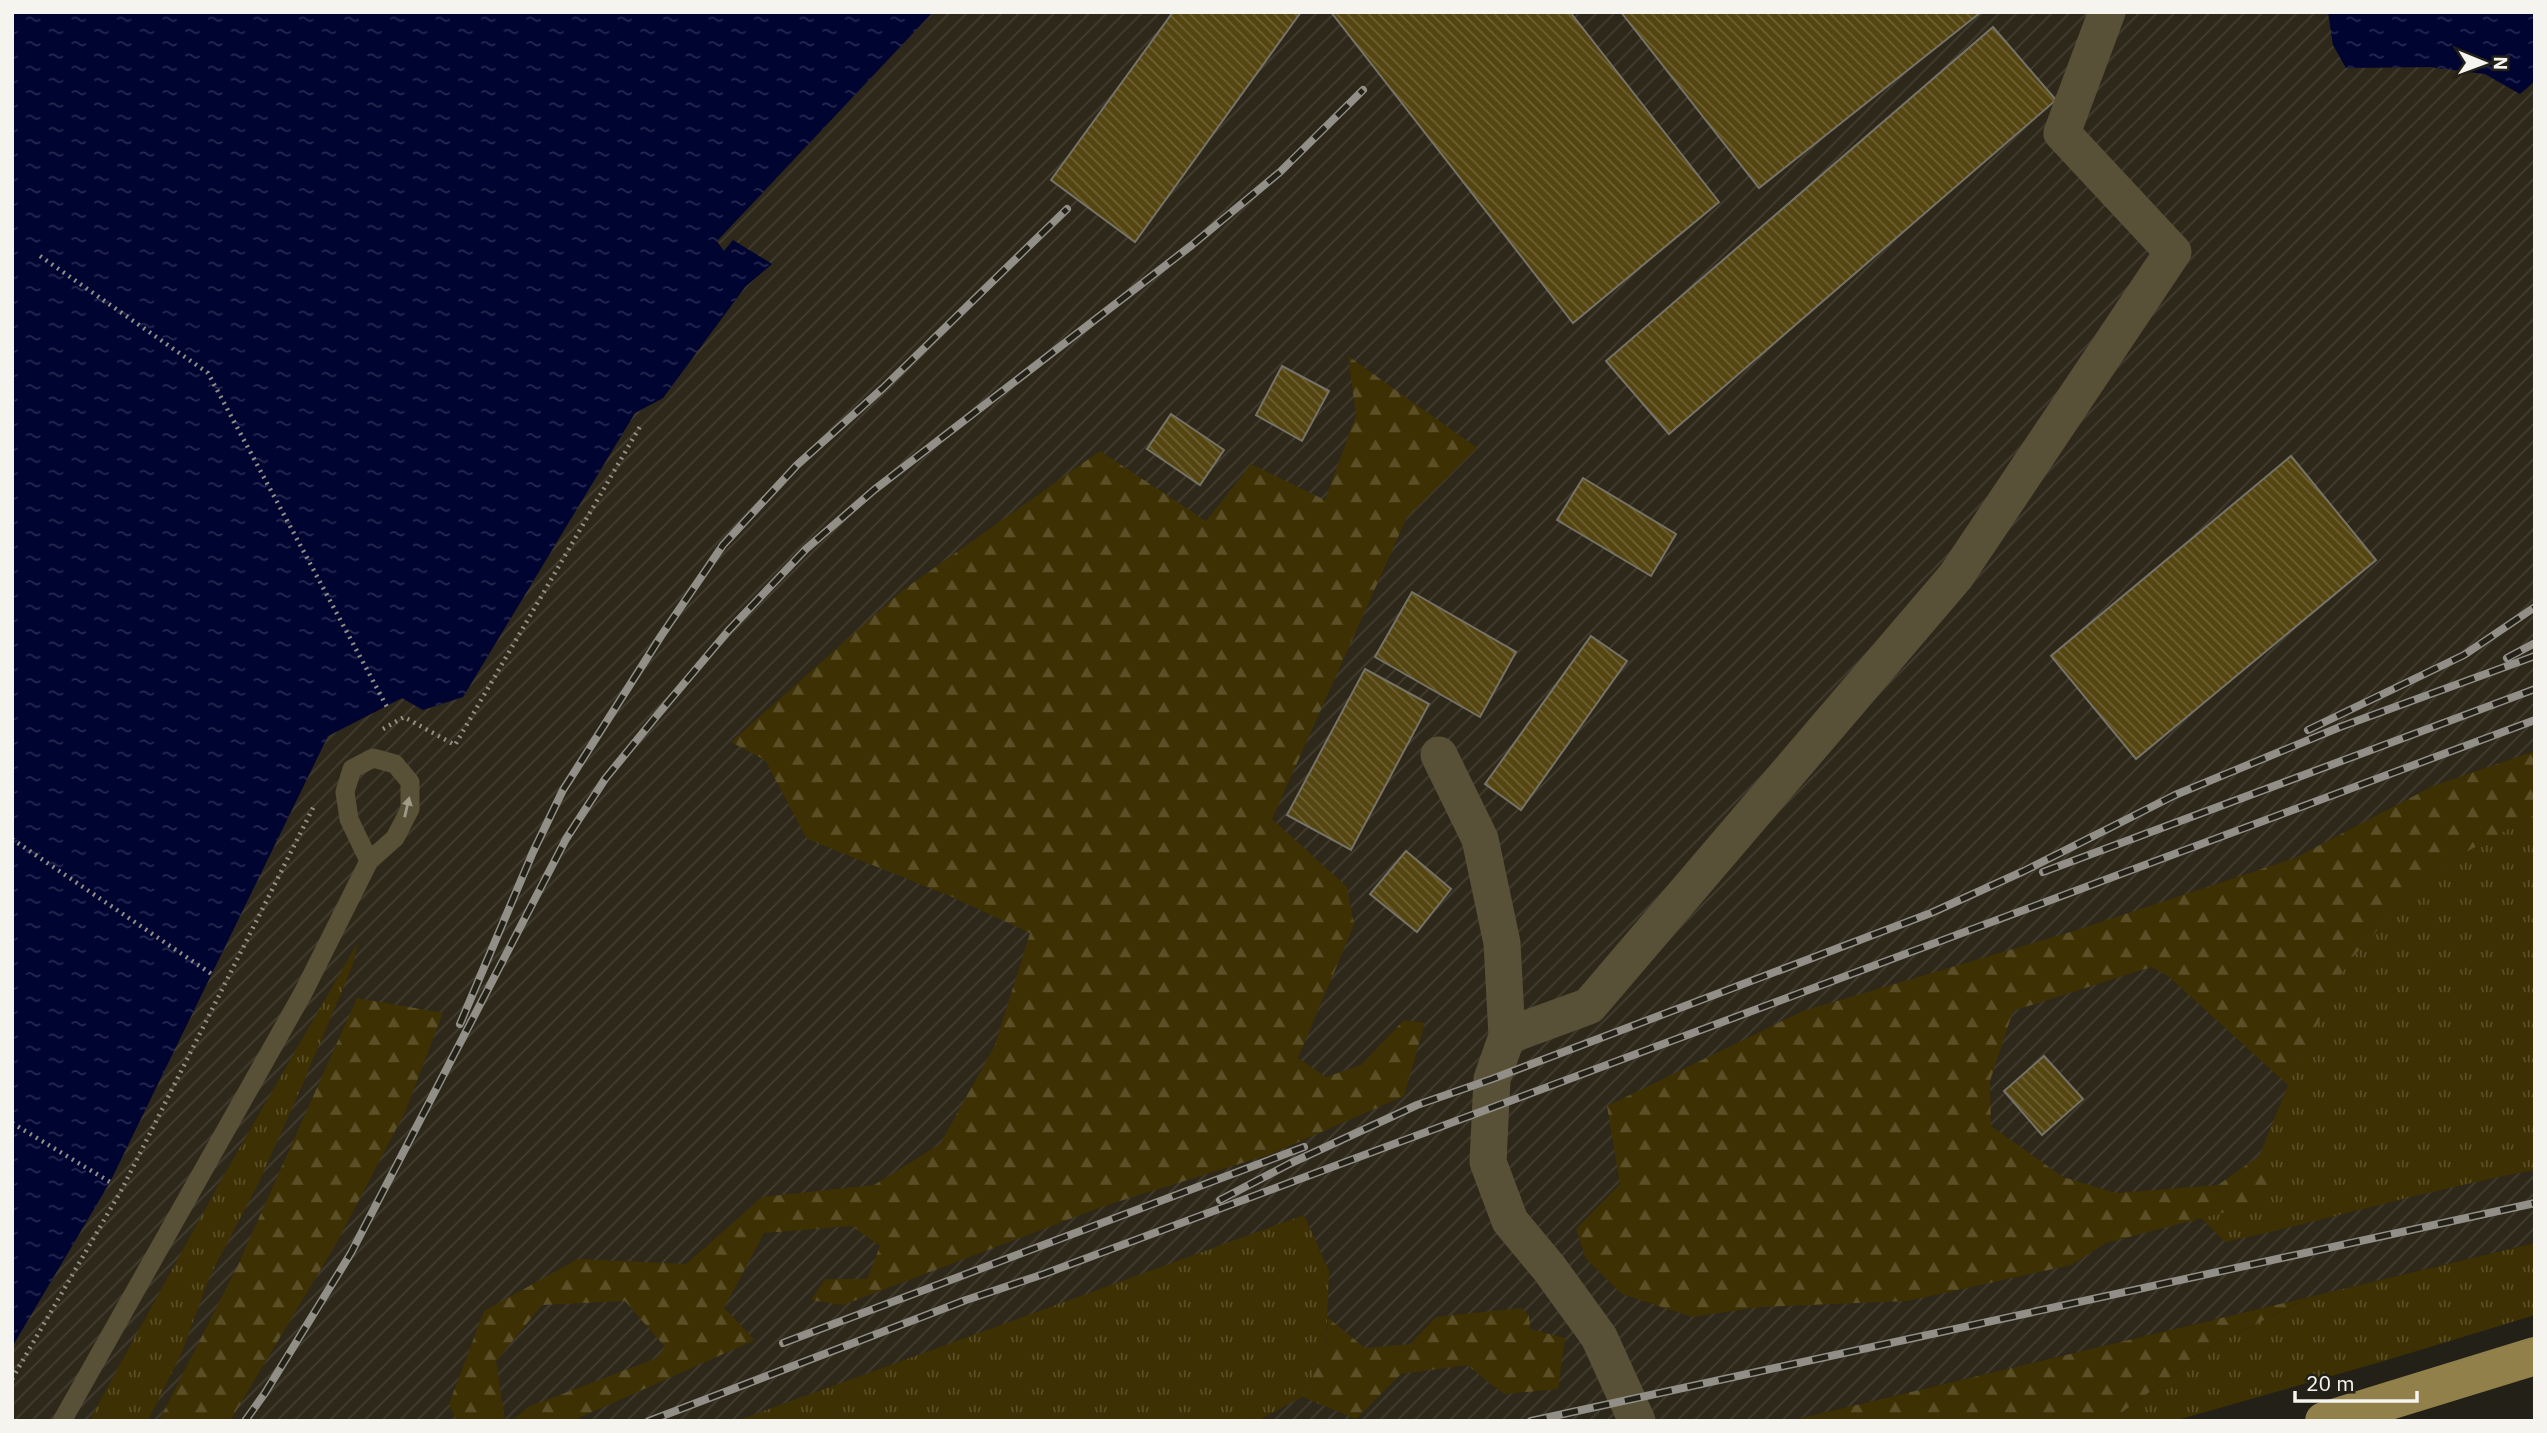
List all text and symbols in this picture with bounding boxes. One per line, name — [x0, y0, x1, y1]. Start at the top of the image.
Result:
north arrow — [2449, 28, 2519, 98]
text: N — [2489, 56, 2513, 70]
one-way arrow — [402, 796, 413, 818]
scale bar — [2295, 1360, 2418, 1404]
text: 20 m — [2306, 1369, 2355, 1397]

